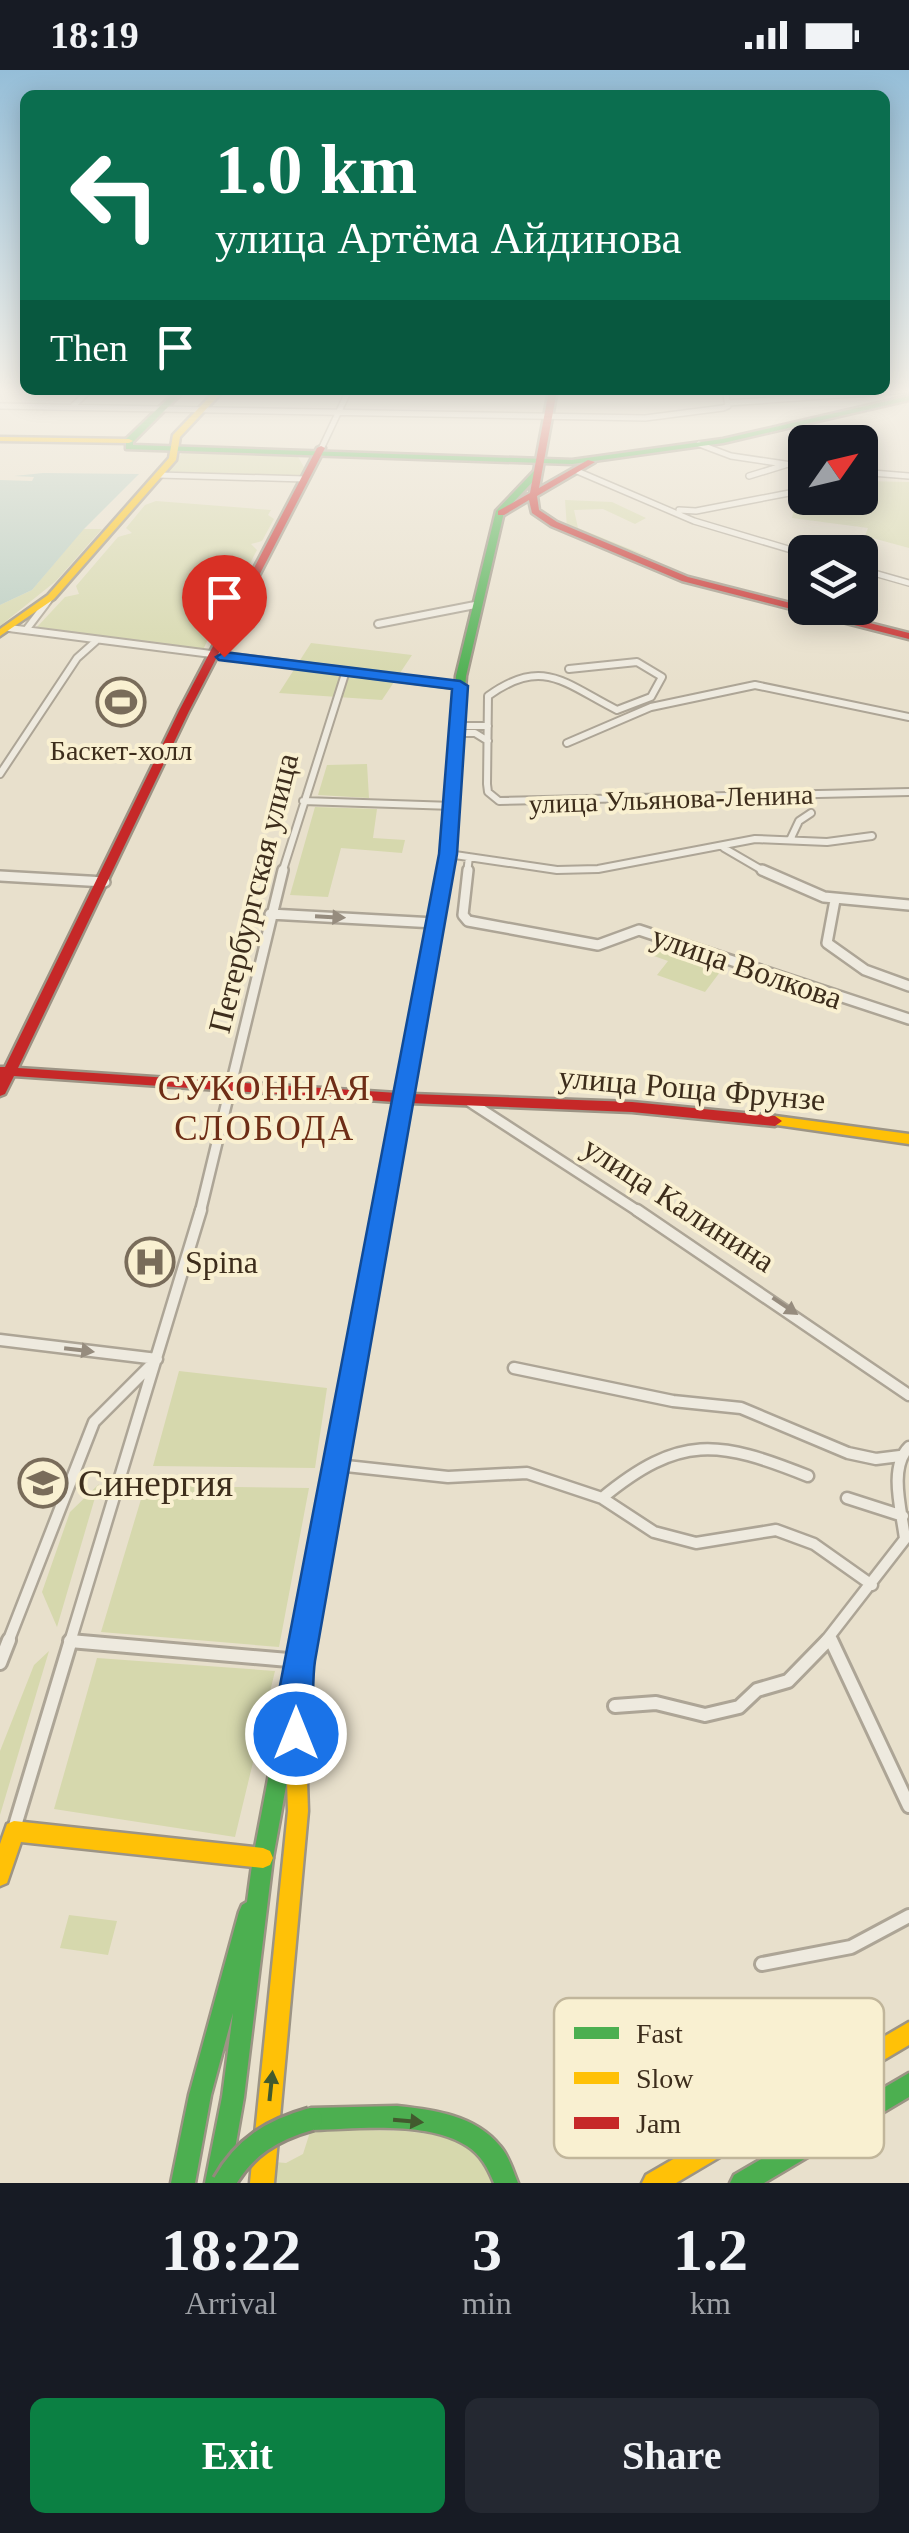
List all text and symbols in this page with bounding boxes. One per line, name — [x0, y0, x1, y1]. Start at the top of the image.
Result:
text: 18:19 — [50, 14, 139, 56]
icon: left — [50, 130, 180, 260]
text: 1.0 km — [215, 131, 417, 208]
text: улица Артёма Айдинова — [215, 213, 682, 263]
icon: arrive — [148, 320, 203, 375]
text: Then — [50, 327, 128, 369]
north arrow — [788, 425, 878, 515]
map controls — [788, 425, 878, 625]
button: layers — [788, 535, 878, 625]
pin — [182, 555, 267, 658]
icon: arrive — [197, 570, 252, 625]
sports icon: Баскет-холл — [95, 676, 147, 728]
place label: Баскет-холл — [50, 735, 192, 766]
street label: Петербургская улица — [201, 749, 305, 1037]
street label: улица Ульянова-Ленина — [528, 779, 814, 819]
one-way arrow — [314, 909, 346, 925]
street label: улица Волкова — [647, 918, 847, 1016]
street label: улица Роща Фрунзе — [557, 1058, 827, 1118]
district label: СУКОННАЯ СЛОБОДА — [158, 1069, 372, 1148]
street label: улица Калинина — [576, 1129, 782, 1279]
hospital icon: Spina — [124, 1236, 176, 1288]
place label: Spina — [185, 1244, 258, 1280]
one-way arrow — [771, 1297, 798, 1315]
one-way arrow — [63, 1342, 95, 1358]
school or university icon: Синергия — [17, 1457, 69, 1509]
place label: Синергия — [78, 1462, 233, 1504]
position arrow — [244, 1682, 348, 1786]
legend — [554, 1998, 884, 2158]
text: Fast — [636, 2018, 683, 2049]
text: Slow — [636, 2063, 694, 2094]
one-way arrow — [263, 2070, 279, 2102]
text: Jam — [636, 2108, 681, 2139]
one-way arrow — [393, 2114, 425, 2130]
text: 18:22 — [161, 2217, 301, 2283]
text: 3 — [472, 2217, 502, 2283]
text: 1.2 — [673, 2217, 748, 2283]
text: Arrival — [185, 2285, 277, 2321]
text: min — [462, 2285, 512, 2321]
text: km — [690, 2285, 731, 2321]
button: Exit — [30, 2398, 445, 2513]
button: Share — [465, 2398, 879, 2513]

